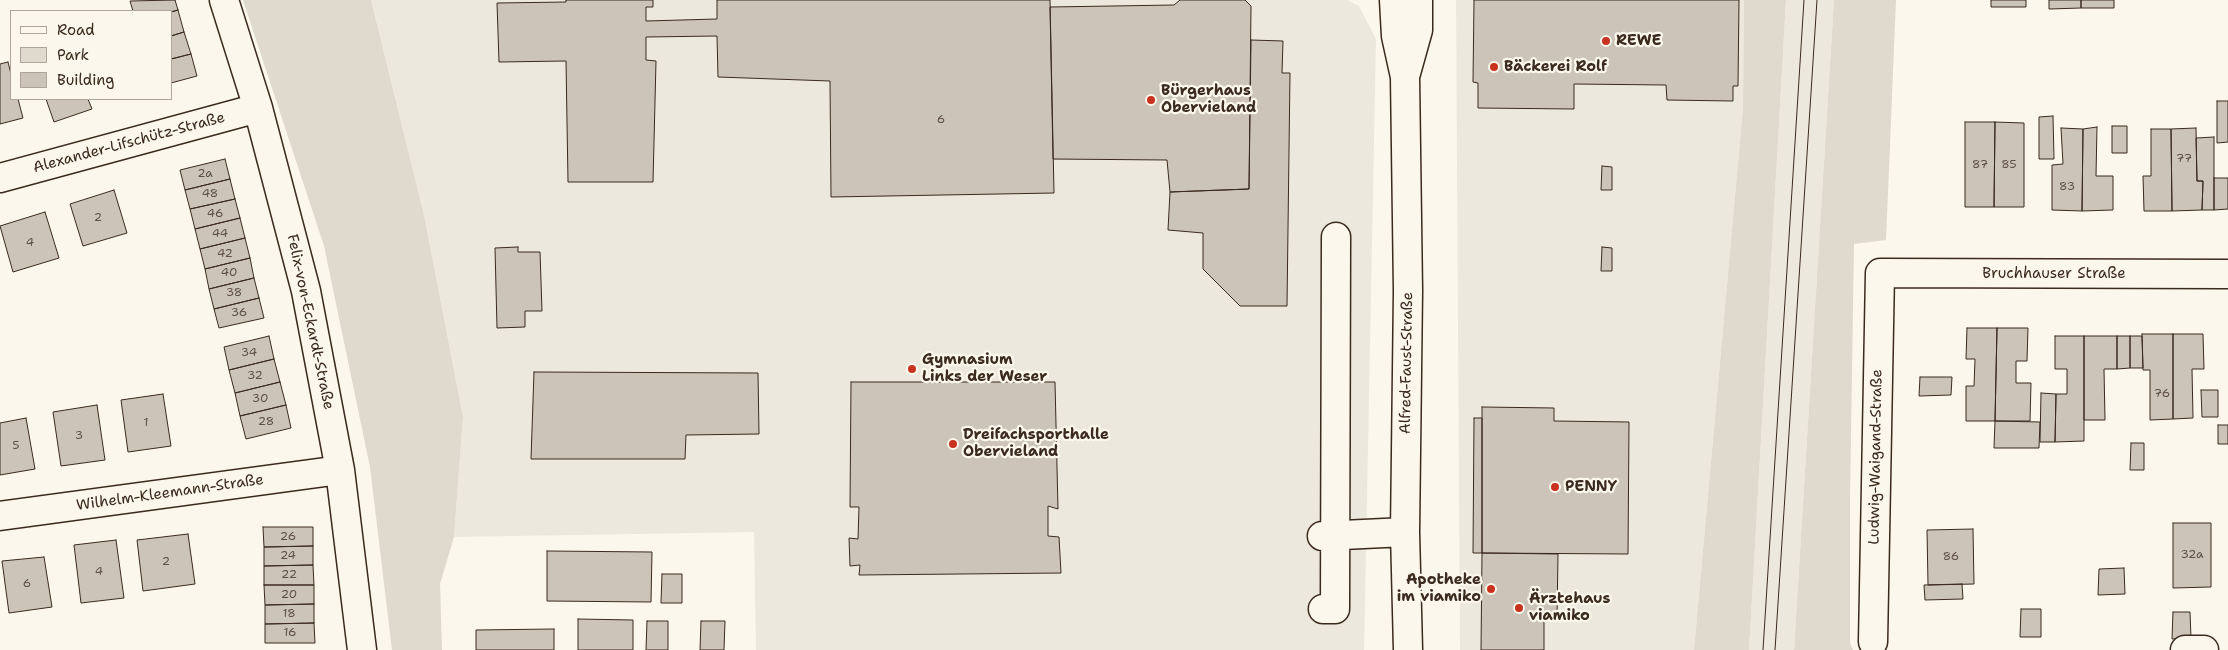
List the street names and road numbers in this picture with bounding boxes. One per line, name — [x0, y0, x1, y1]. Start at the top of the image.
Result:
street label: Alexander-Lifschütz-Straße — [31, 109, 227, 177]
street label: Felix-von-Eckardt-Straße — [283, 233, 337, 411]
street label: Bruchhauser Straße — [1982, 265, 2126, 283]
street label: Alfred-Faust-Straße — [1397, 292, 1417, 434]
street label: Ludwig-Waigand-Straße — [1865, 369, 1887, 545]
street label: Wilhelm-Kleemann-Straße — [75, 471, 265, 515]

